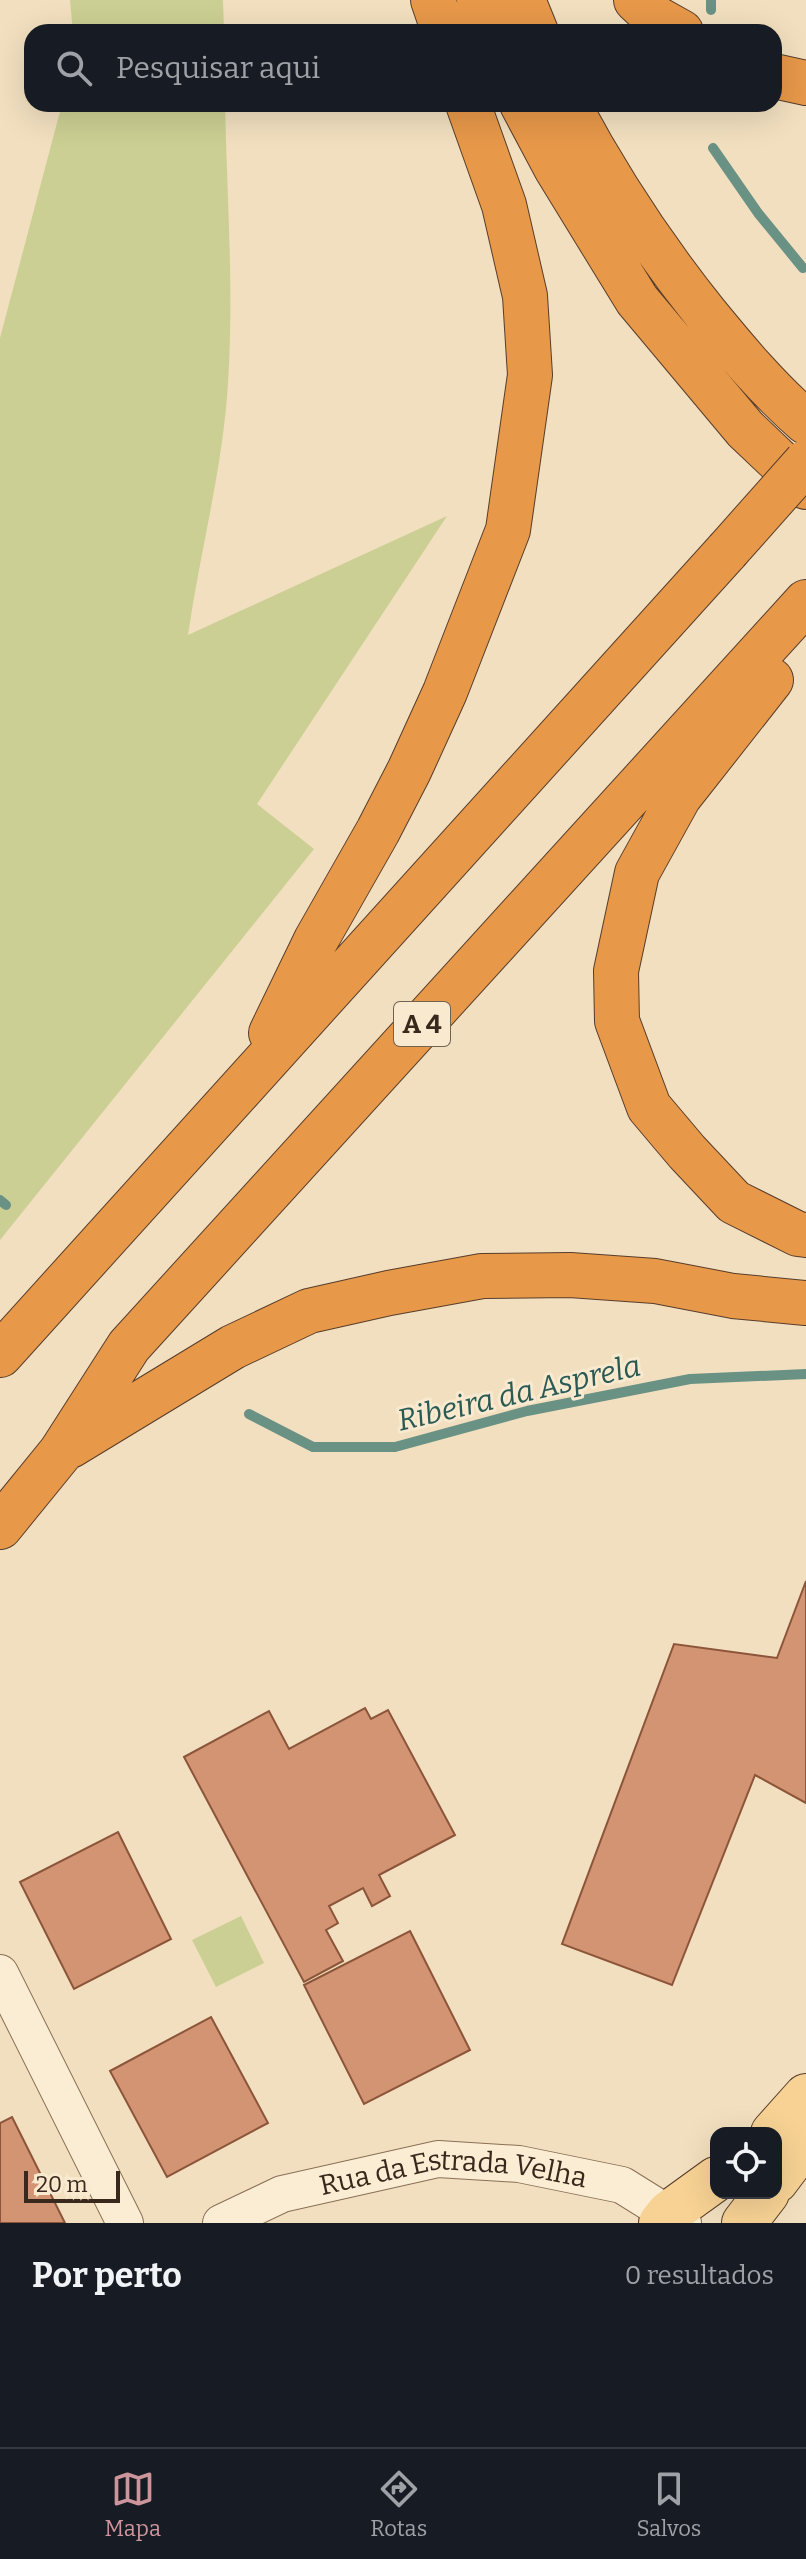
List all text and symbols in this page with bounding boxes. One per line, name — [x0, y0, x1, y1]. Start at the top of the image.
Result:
search box — [24, 24, 782, 112]
icon: search — [52, 46, 96, 90]
text: Pesquisar aqui — [116, 50, 320, 86]
road number: A 4 — [394, 1002, 450, 1046]
water label: Ribeira da Asprela — [394, 1348, 644, 1438]
map controls — [710, 2127, 782, 2199]
button: locate — [710, 2127, 782, 2199]
street label: Rua da Estrada Velha — [316, 2143, 590, 2202]
scale bar — [24, 2167, 120, 2203]
text: 20 m — [36, 2171, 87, 2198]
text: Por perto — [32, 2255, 182, 2296]
text: 0 resultados — [625, 2260, 774, 2291]
tab: Mapa — [105, 2467, 161, 2542]
tab: Rotas — [370, 2467, 427, 2542]
tab: Salvos — [636, 2467, 701, 2542]

